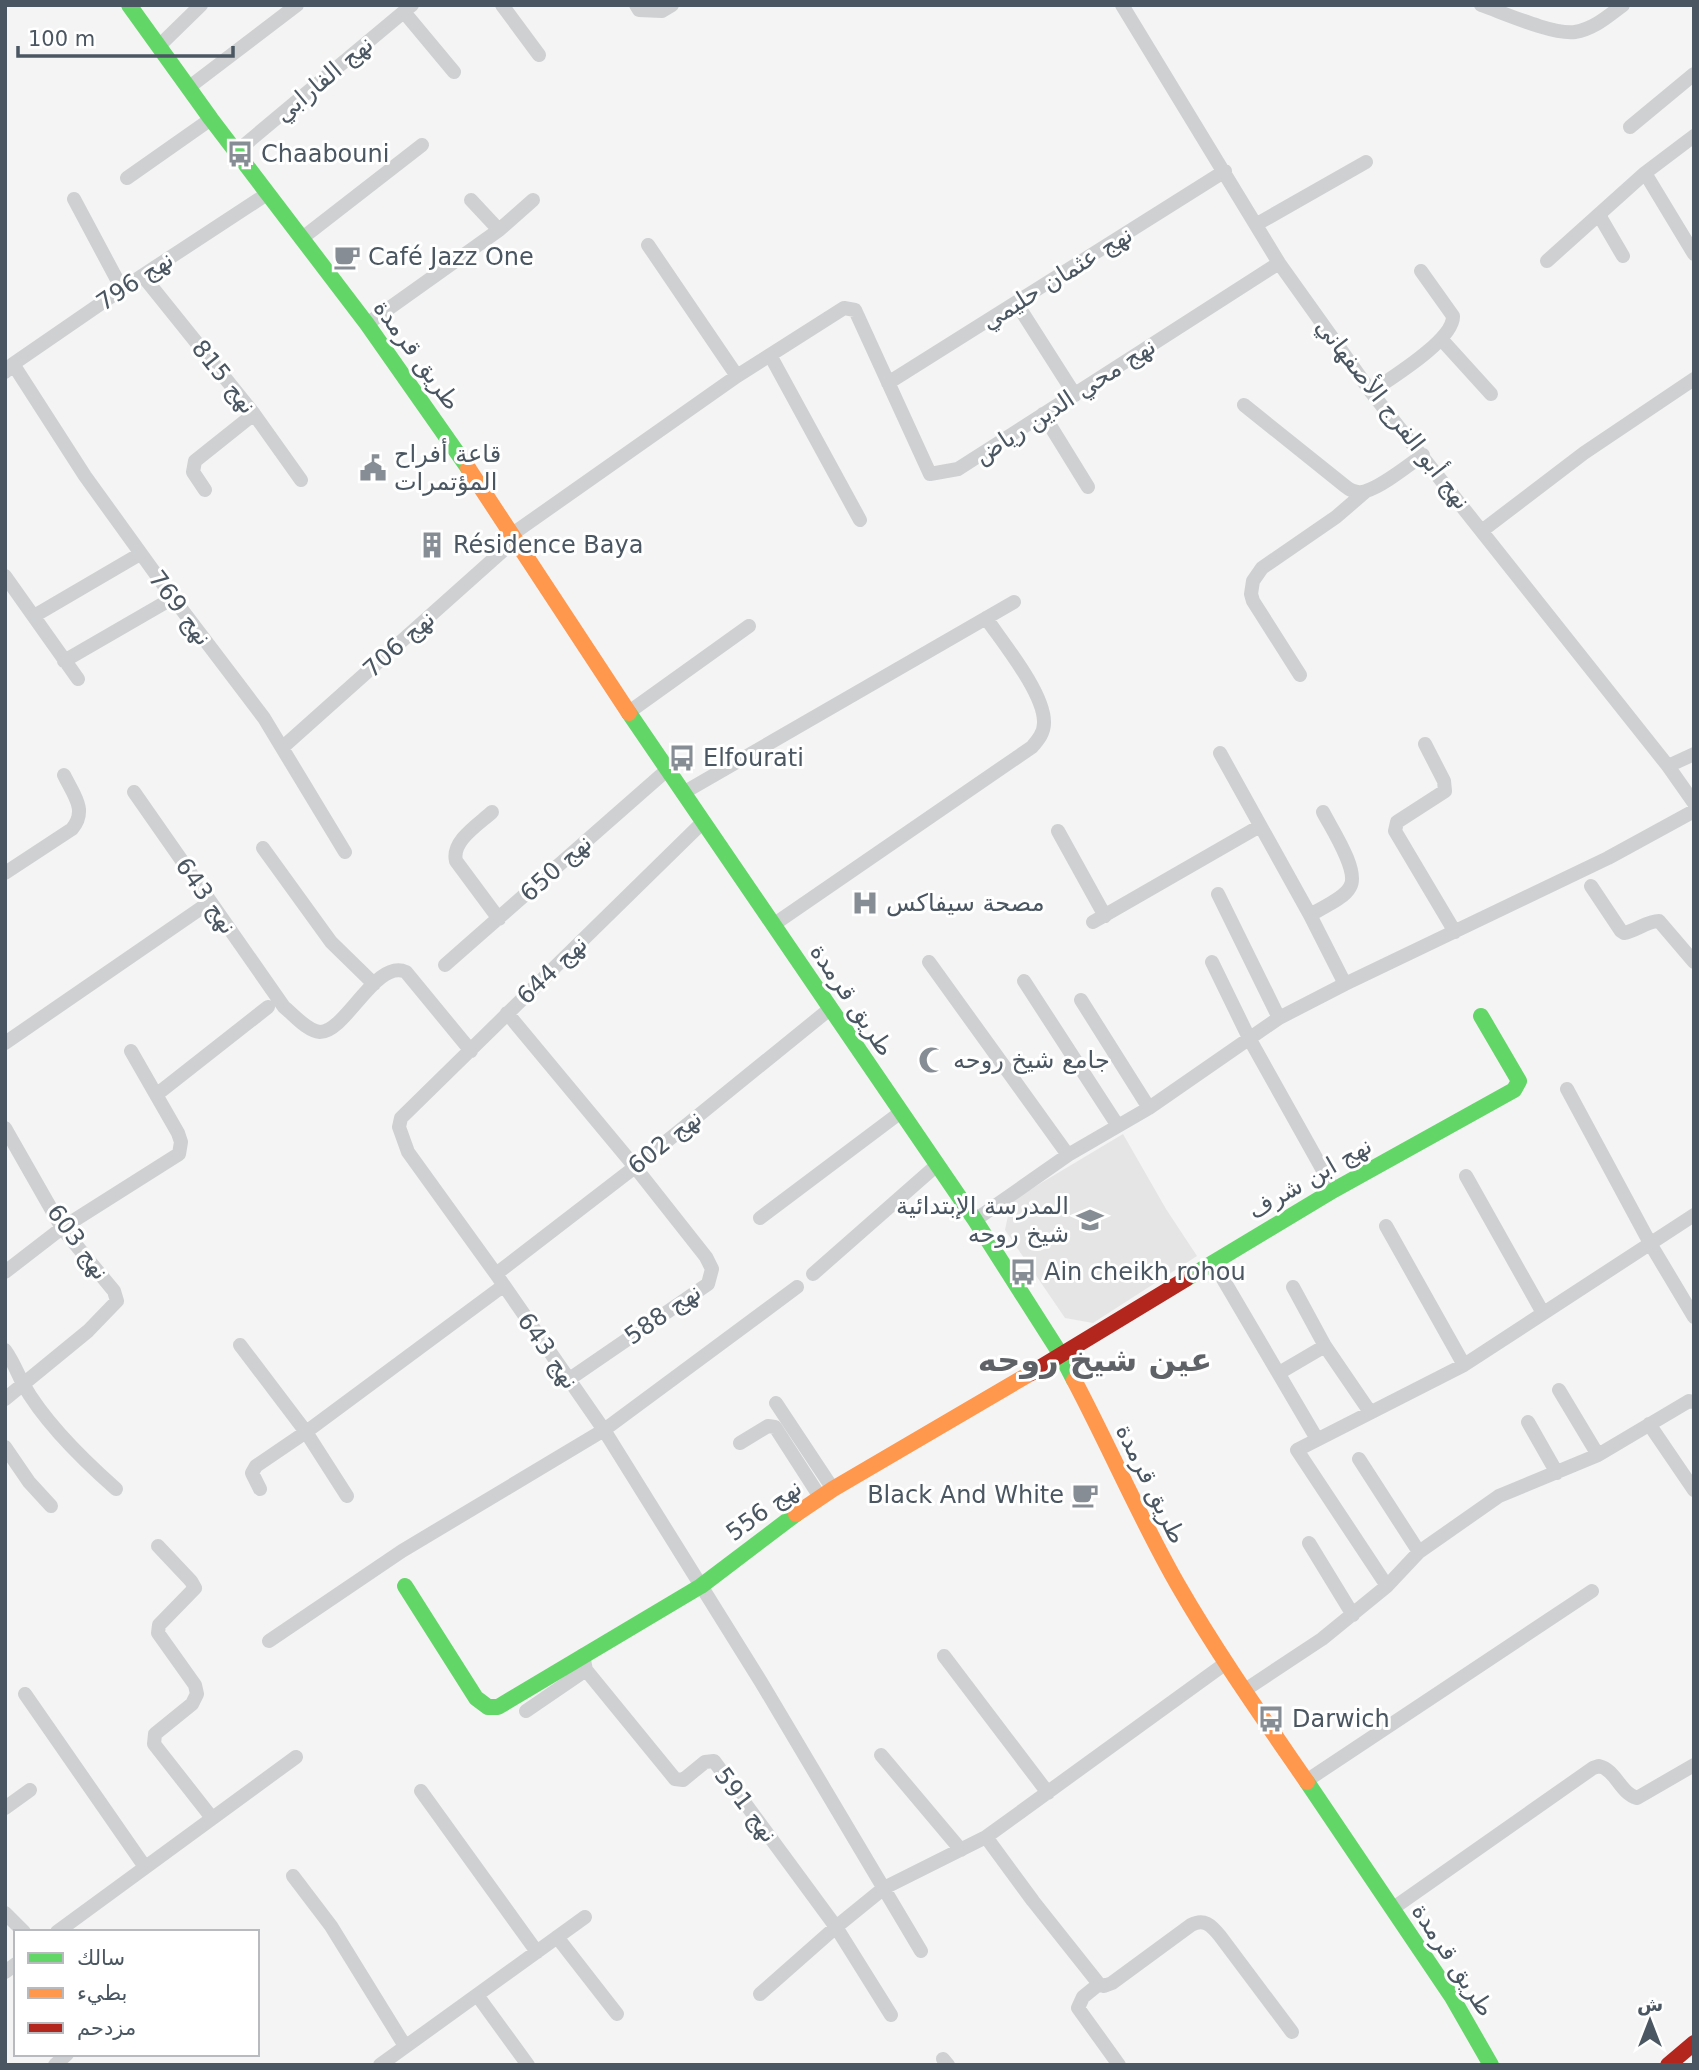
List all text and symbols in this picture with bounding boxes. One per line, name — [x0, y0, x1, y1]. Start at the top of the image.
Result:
scale bar — [18, 14, 233, 58]
text: 100 m — [28, 27, 95, 51]
street label: نهج الفارابي — [269, 30, 379, 128]
bus stop icon: Chaabouni — [225, 139, 255, 169]
place label: Chaabouni — [261, 140, 389, 168]
street label: نهج عثمان حليمي — [976, 220, 1138, 336]
cafe icon: Café Jazz One — [332, 242, 362, 272]
place label: Café Jazz One — [368, 243, 534, 271]
street label: نهج 796 — [91, 245, 179, 317]
street label: طريق قرمدة — [368, 294, 466, 416]
street label: نهج أبو الفرج الأصفهاني — [1310, 312, 1478, 515]
street label: نهج محي الدين رياض — [969, 332, 1161, 470]
street label: نهج 815 — [186, 335, 262, 419]
place label: قاعة أفراح المؤتمرات — [394, 438, 501, 496]
public building icon: قاعة أفراح المؤتمرات — [358, 453, 388, 483]
building icon: Résidence Baya — [417, 530, 447, 560]
place label: Résidence Baya — [453, 531, 643, 559]
street label: نهج 769 — [143, 565, 217, 651]
street label: نهج 706 — [357, 605, 441, 683]
bus stop icon: Elfourati — [667, 743, 697, 773]
place label: Elfourati — [703, 744, 804, 772]
street label: نهج 650 — [514, 829, 598, 907]
street label: نهج 643 — [170, 852, 242, 940]
hospital icon: مصحة سيفاكس — [850, 888, 880, 918]
place label: مصحة سيفاكس — [886, 889, 1044, 917]
street label: نهج 644 — [511, 930, 593, 1010]
street label: طريق قرمدة — [804, 939, 900, 1061]
mosque icon: جامع شيخ روحه — [917, 1045, 947, 1075]
place label: جامع شيخ روحه — [953, 1046, 1110, 1074]
street label: نهج 602 — [623, 1104, 707, 1180]
street label: نهج ابن شرف — [1243, 1131, 1377, 1225]
place label: المدرسة الإبتدائية شيخ روحه — [896, 1192, 1069, 1248]
street label: نهج 603 — [41, 1199, 115, 1285]
school or university icon: المدرسة الإبتدائية شيخ روحه — [1075, 1205, 1105, 1235]
bus stop icon: Ain cheikh rohou — [1008, 1257, 1038, 1287]
place label: Ain cheikh rohou — [1044, 1258, 1246, 1286]
street label: نهج 588 — [619, 1278, 707, 1350]
street label: نهج 643 — [512, 1307, 584, 1395]
district label: عين شيخ روحه — [978, 1341, 1212, 1379]
street label: طريق قرمدة — [1110, 1420, 1192, 1548]
street label: نهج 556 — [721, 1473, 807, 1547]
cafe icon: Black And White — [1070, 1480, 1100, 1510]
place label: Black And White — [867, 1481, 1064, 1509]
bus stop icon: Darwich — [1256, 1704, 1286, 1734]
place label: Darwich — [1292, 1705, 1390, 1733]
street label: نهج 591 — [709, 1762, 783, 1848]
street label: طريق قرمدة — [1406, 1898, 1500, 2022]
legend — [14, 1930, 259, 2056]
text: سالك — [77, 1946, 125, 1970]
text: بطيء — [77, 1981, 127, 2005]
north arrow — [1615, 1986, 1685, 2056]
text: ش — [1637, 1993, 1663, 2016]
text: مزدحم — [77, 2016, 136, 2041]

